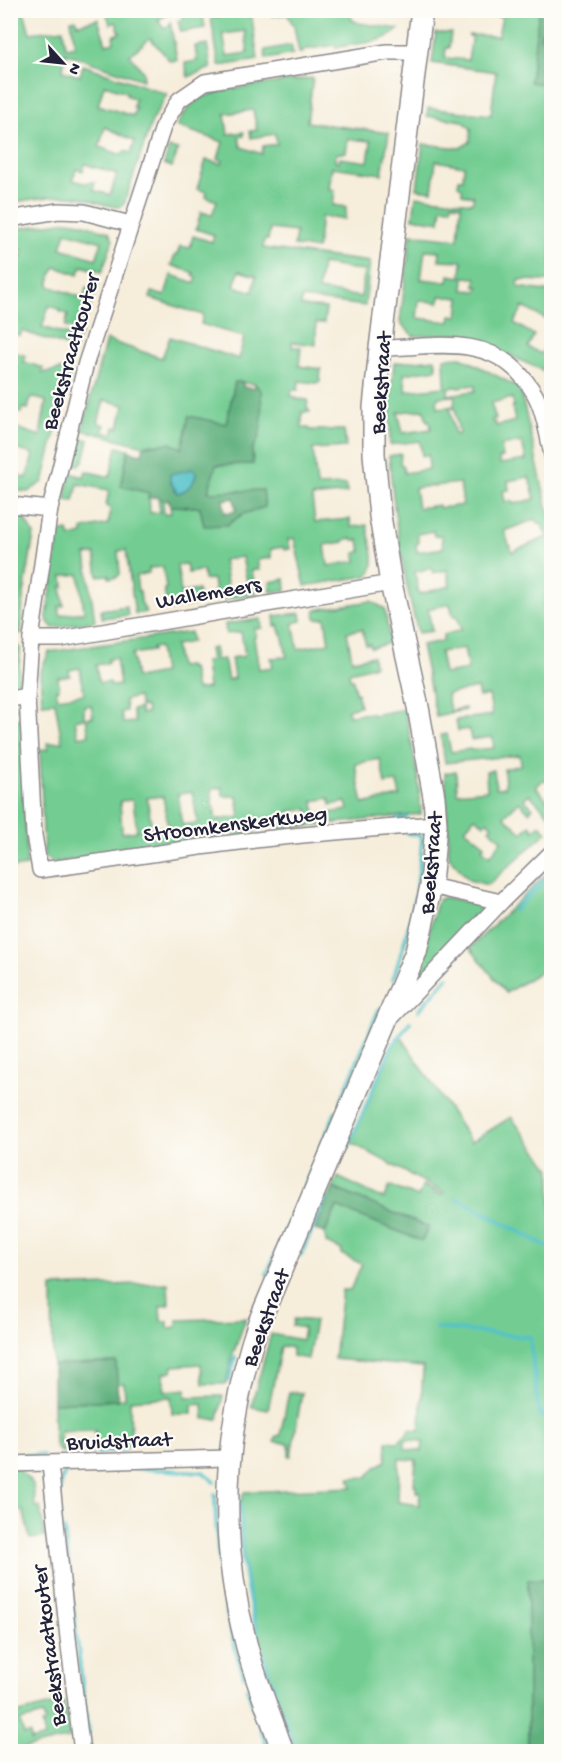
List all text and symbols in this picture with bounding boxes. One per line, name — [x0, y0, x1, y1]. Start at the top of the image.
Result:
north arrow — [33, 33, 93, 93]
text: N — [62, 59, 84, 78]
street label: Beekstraatkouter — [38, 269, 108, 434]
street label: Beekstraat — [366, 329, 400, 436]
street label: Wallemeers — [154, 573, 264, 617]
street label: Stroomkenskerkweg — [142, 802, 329, 850]
street label: Beekstraat — [416, 809, 451, 916]
street label: Beekstraat — [238, 1264, 298, 1372]
street label: Bruidstraat — [65, 1428, 174, 1458]
street label: Beekstraatkouter — [28, 1561, 74, 1728]

